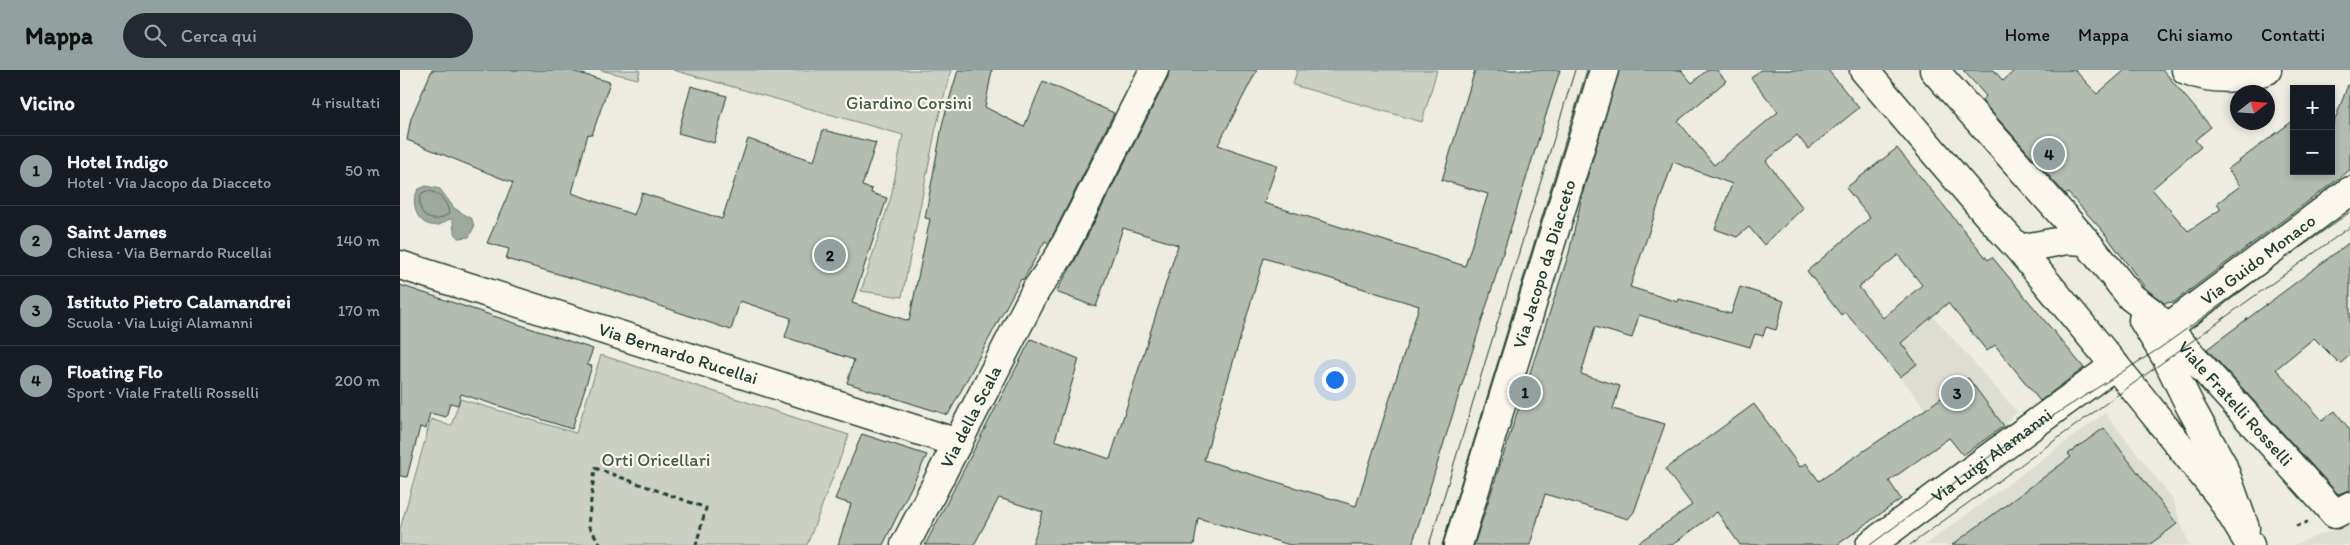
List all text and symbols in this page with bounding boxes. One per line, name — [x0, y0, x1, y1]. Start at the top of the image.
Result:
search box — [123, 13, 473, 58]
text: Mappa — [25, 21, 93, 50]
icon: search — [141, 21, 169, 49]
text: Cerca qui — [181, 24, 257, 47]
text: Home — [2005, 24, 2050, 46]
text: Mappa — [2078, 24, 2129, 46]
text: Chi siamo — [2157, 24, 2233, 46]
text: Contatti — [2261, 24, 2325, 46]
north arrow — [2230, 85, 2275, 130]
map controls — [2290, 85, 2335, 175]
button: + — [2290, 85, 2335, 130]
text: Vicino — [20, 90, 75, 115]
park label: Giardino Corsini — [846, 92, 972, 114]
text: 4 risultati — [312, 93, 380, 112]
button: − — [2290, 130, 2335, 175]
pin: 4 — [2033, 135, 2065, 173]
text: Hotel Indigo — [67, 150, 168, 173]
text: 1 — [32, 161, 40, 180]
text: 50 m — [345, 161, 380, 180]
text: Hotel · Via Jacopo da Diacceto — [67, 173, 271, 192]
street label: Via Jacopo da Diacceto — [1508, 177, 1581, 351]
street label: Via Guido Monaco — [2196, 209, 2320, 310]
text: Saint James — [67, 220, 167, 243]
text: 2 — [32, 231, 40, 250]
text: 140 m — [336, 231, 380, 250]
pin: 2 — [814, 236, 846, 274]
text: Chiesa · Via Bernardo Rucellai — [67, 243, 271, 262]
text: Istituto Pietro Calamandrei — [67, 290, 291, 313]
text: 3 — [32, 301, 40, 320]
text: 170 m — [338, 301, 380, 320]
text: Scuola · Via Luigi Alamanni — [67, 313, 253, 332]
street label: Via Bernardo Rucellai — [596, 318, 761, 389]
street label: Viale Fratelli Rosselli — [2173, 336, 2297, 471]
text: Floating Flo — [67, 360, 163, 383]
street label: Via della Scala — [935, 361, 1007, 472]
your location — [1322, 367, 1348, 393]
text: 4 — [31, 371, 41, 390]
text: 200 m — [335, 371, 380, 390]
pin: 1 — [1509, 373, 1541, 411]
pin: 3 — [1941, 374, 1973, 412]
text: Sport · Viale Fratelli Rosselli — [67, 383, 259, 402]
street label: Via Luigi Alamanni — [1927, 404, 2057, 507]
park label: Orti Oricellari — [602, 449, 710, 471]

